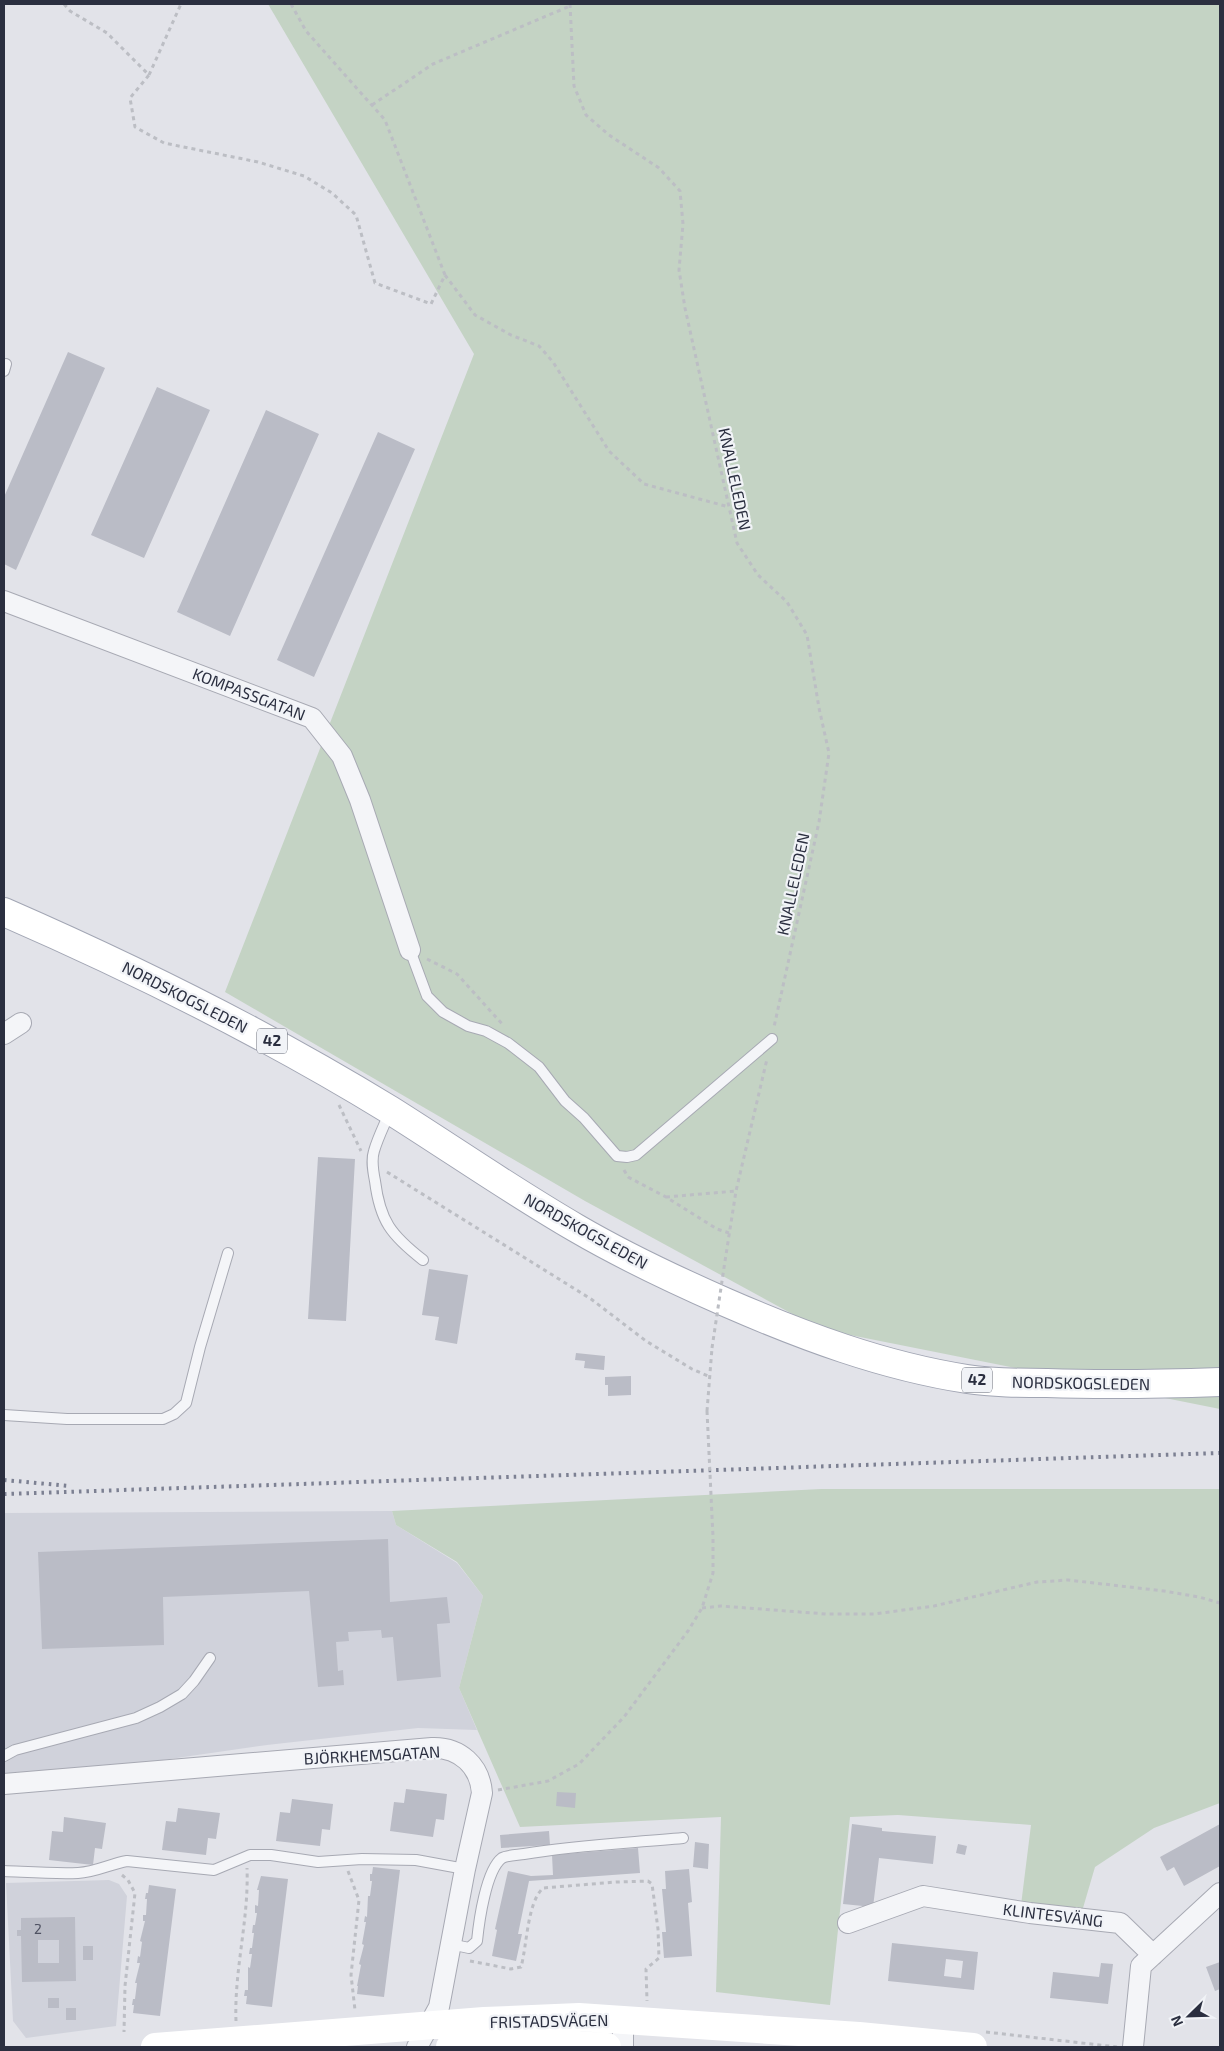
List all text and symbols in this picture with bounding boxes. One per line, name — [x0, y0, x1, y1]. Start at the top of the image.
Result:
street label: KNALLELEDEN — [715, 426, 756, 532]
street label: KOMPASSGATAN — [190, 663, 308, 724]
street label: KNALLELEDEN — [772, 831, 813, 937]
street label: NORDSKOGSLEDEN — [119, 957, 251, 1036]
road number: 42 — [257, 1028, 287, 1054]
street label: NORDSKOGSLEDEN — [521, 1189, 651, 1272]
road number: 42 — [962, 1368, 992, 1392]
street label: NORDSKOGSLEDEN — [1012, 1372, 1150, 1393]
street label: BJÖRKHEMSGATAN — [303, 1741, 441, 1768]
street label: KLINTESVÄNG — [1002, 1899, 1104, 1930]
house number: 2 — [34, 1920, 42, 1937]
north arrow — [1164, 1991, 1214, 2041]
street label: FRISTADSVÄGEN — [489, 2010, 609, 2031]
text: N — [1167, 2013, 1186, 2029]

